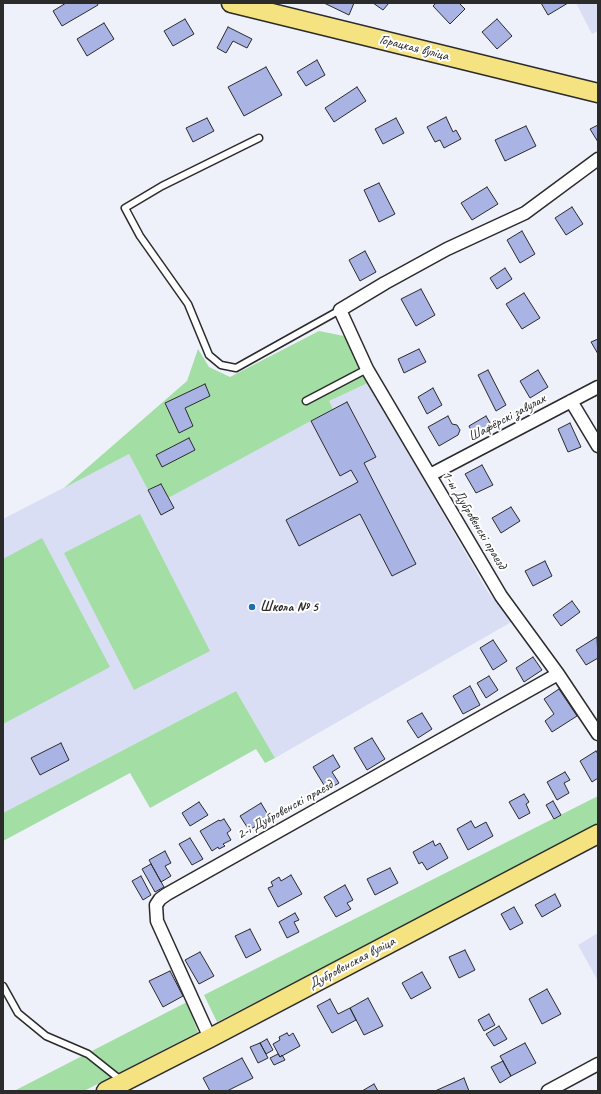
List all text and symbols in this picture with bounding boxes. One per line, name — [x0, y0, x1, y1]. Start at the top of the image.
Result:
street label: Горацкая вуліца — [378, 31, 450, 65]
street label: Шафёрскі завулак — [466, 391, 548, 445]
street label: 1-ы Дубровенскі праезд — [438, 468, 510, 572]
place label: Школа № 5 — [260, 599, 318, 615]
marker: Школа № 5 — [247, 602, 257, 612]
street label: 2-і Дубровенскі праезд — [234, 777, 336, 843]
street label: Дубровенская вуліца — [306, 933, 398, 993]

